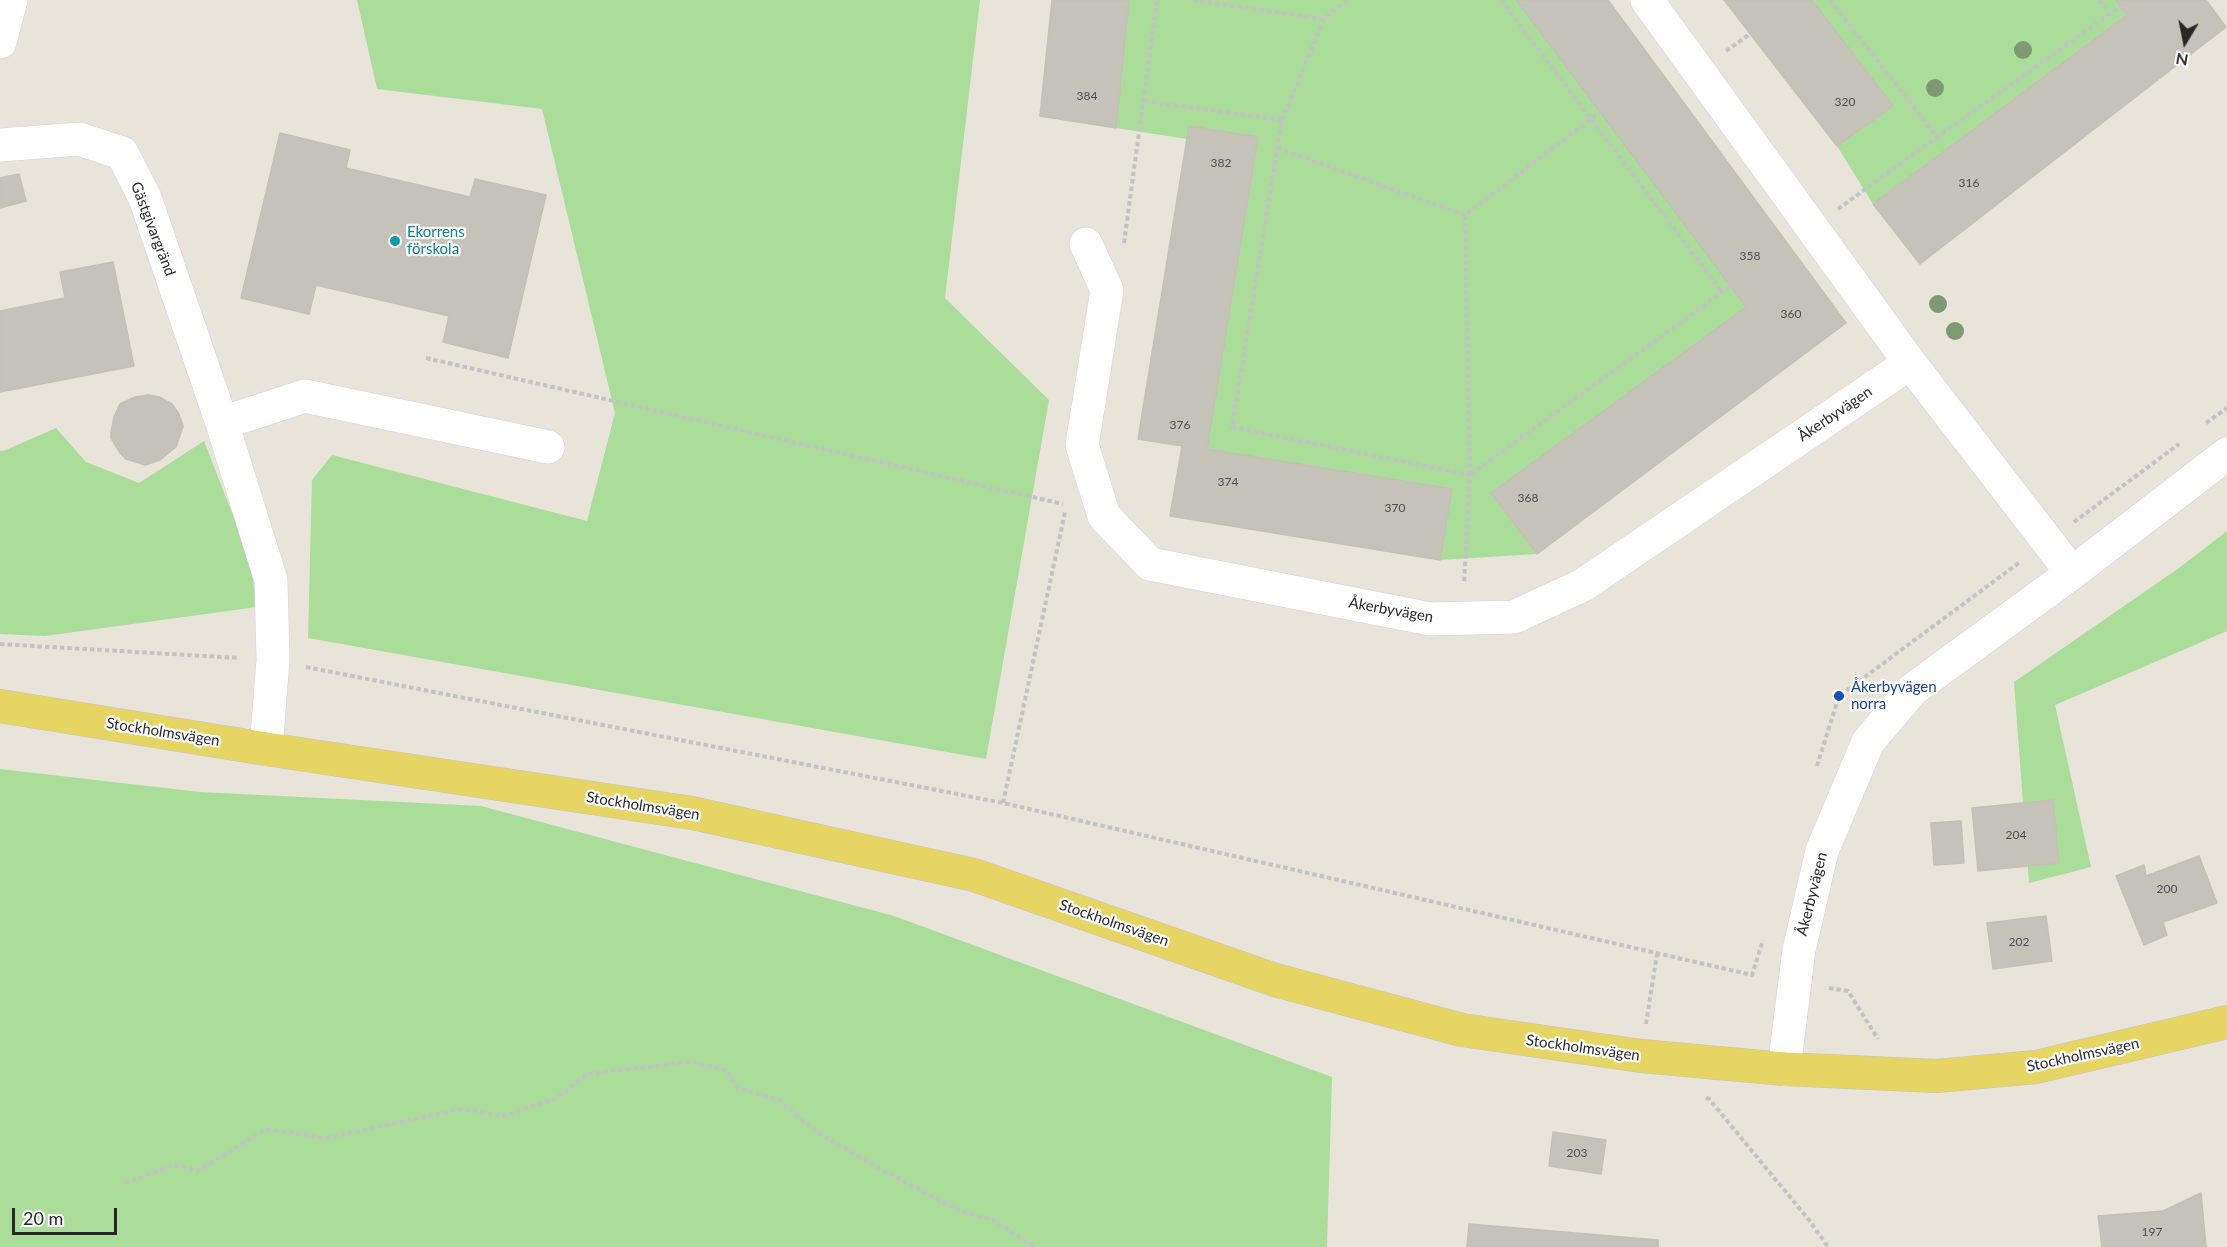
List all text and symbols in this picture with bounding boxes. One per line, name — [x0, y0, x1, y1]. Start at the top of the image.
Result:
north arrow — [2155, 12, 2215, 72]
text: N — [2174, 50, 2190, 71]
house number: 384 — [1077, 89, 1097, 103]
house number: 320 — [1835, 95, 1855, 109]
house number: 382 — [1211, 156, 1231, 170]
house number: 316 — [1959, 176, 1979, 190]
street label: Gästgivargränd — [127, 179, 179, 279]
place label: Ekorrens förskola — [407, 223, 465, 258]
marker: Ekorrens förskola — [388, 234, 402, 248]
house number: 358 — [1740, 249, 1760, 263]
house number: 360 — [1781, 307, 1801, 321]
street label: Åkerbyvägen — [1794, 383, 1876, 445]
house number: 376 — [1170, 418, 1190, 432]
house number: 374 — [1218, 475, 1238, 489]
house number: 368 — [1518, 491, 1538, 505]
house number: 370 — [1385, 501, 1405, 515]
street label: Åkerbyvägen — [1347, 594, 1435, 626]
place label: Åkerbyvägen norra — [1851, 678, 1937, 713]
marker: Åkerbyvägen norra — [1832, 689, 1846, 703]
street label: Stockholmsvägen — [105, 714, 221, 750]
street label: Stockholmsvägen — [585, 788, 701, 824]
house number: 204 — [2006, 828, 2026, 842]
street label: Åkerbyvägen — [1793, 850, 1831, 938]
house number: 200 — [2157, 882, 2177, 896]
street label: Stockholmsvägen — [1057, 896, 1171, 950]
house number: 202 — [2009, 935, 2029, 949]
street label: Stockholmsvägen — [1525, 1031, 1641, 1065]
street label: Stockholmsvägen — [2025, 1034, 2141, 1076]
house number: 203 — [1567, 1146, 1587, 1160]
scale bar — [15, 1196, 120, 1234]
text: 20 m — [23, 1207, 63, 1229]
house number: 197 — [2142, 1225, 2162, 1239]

